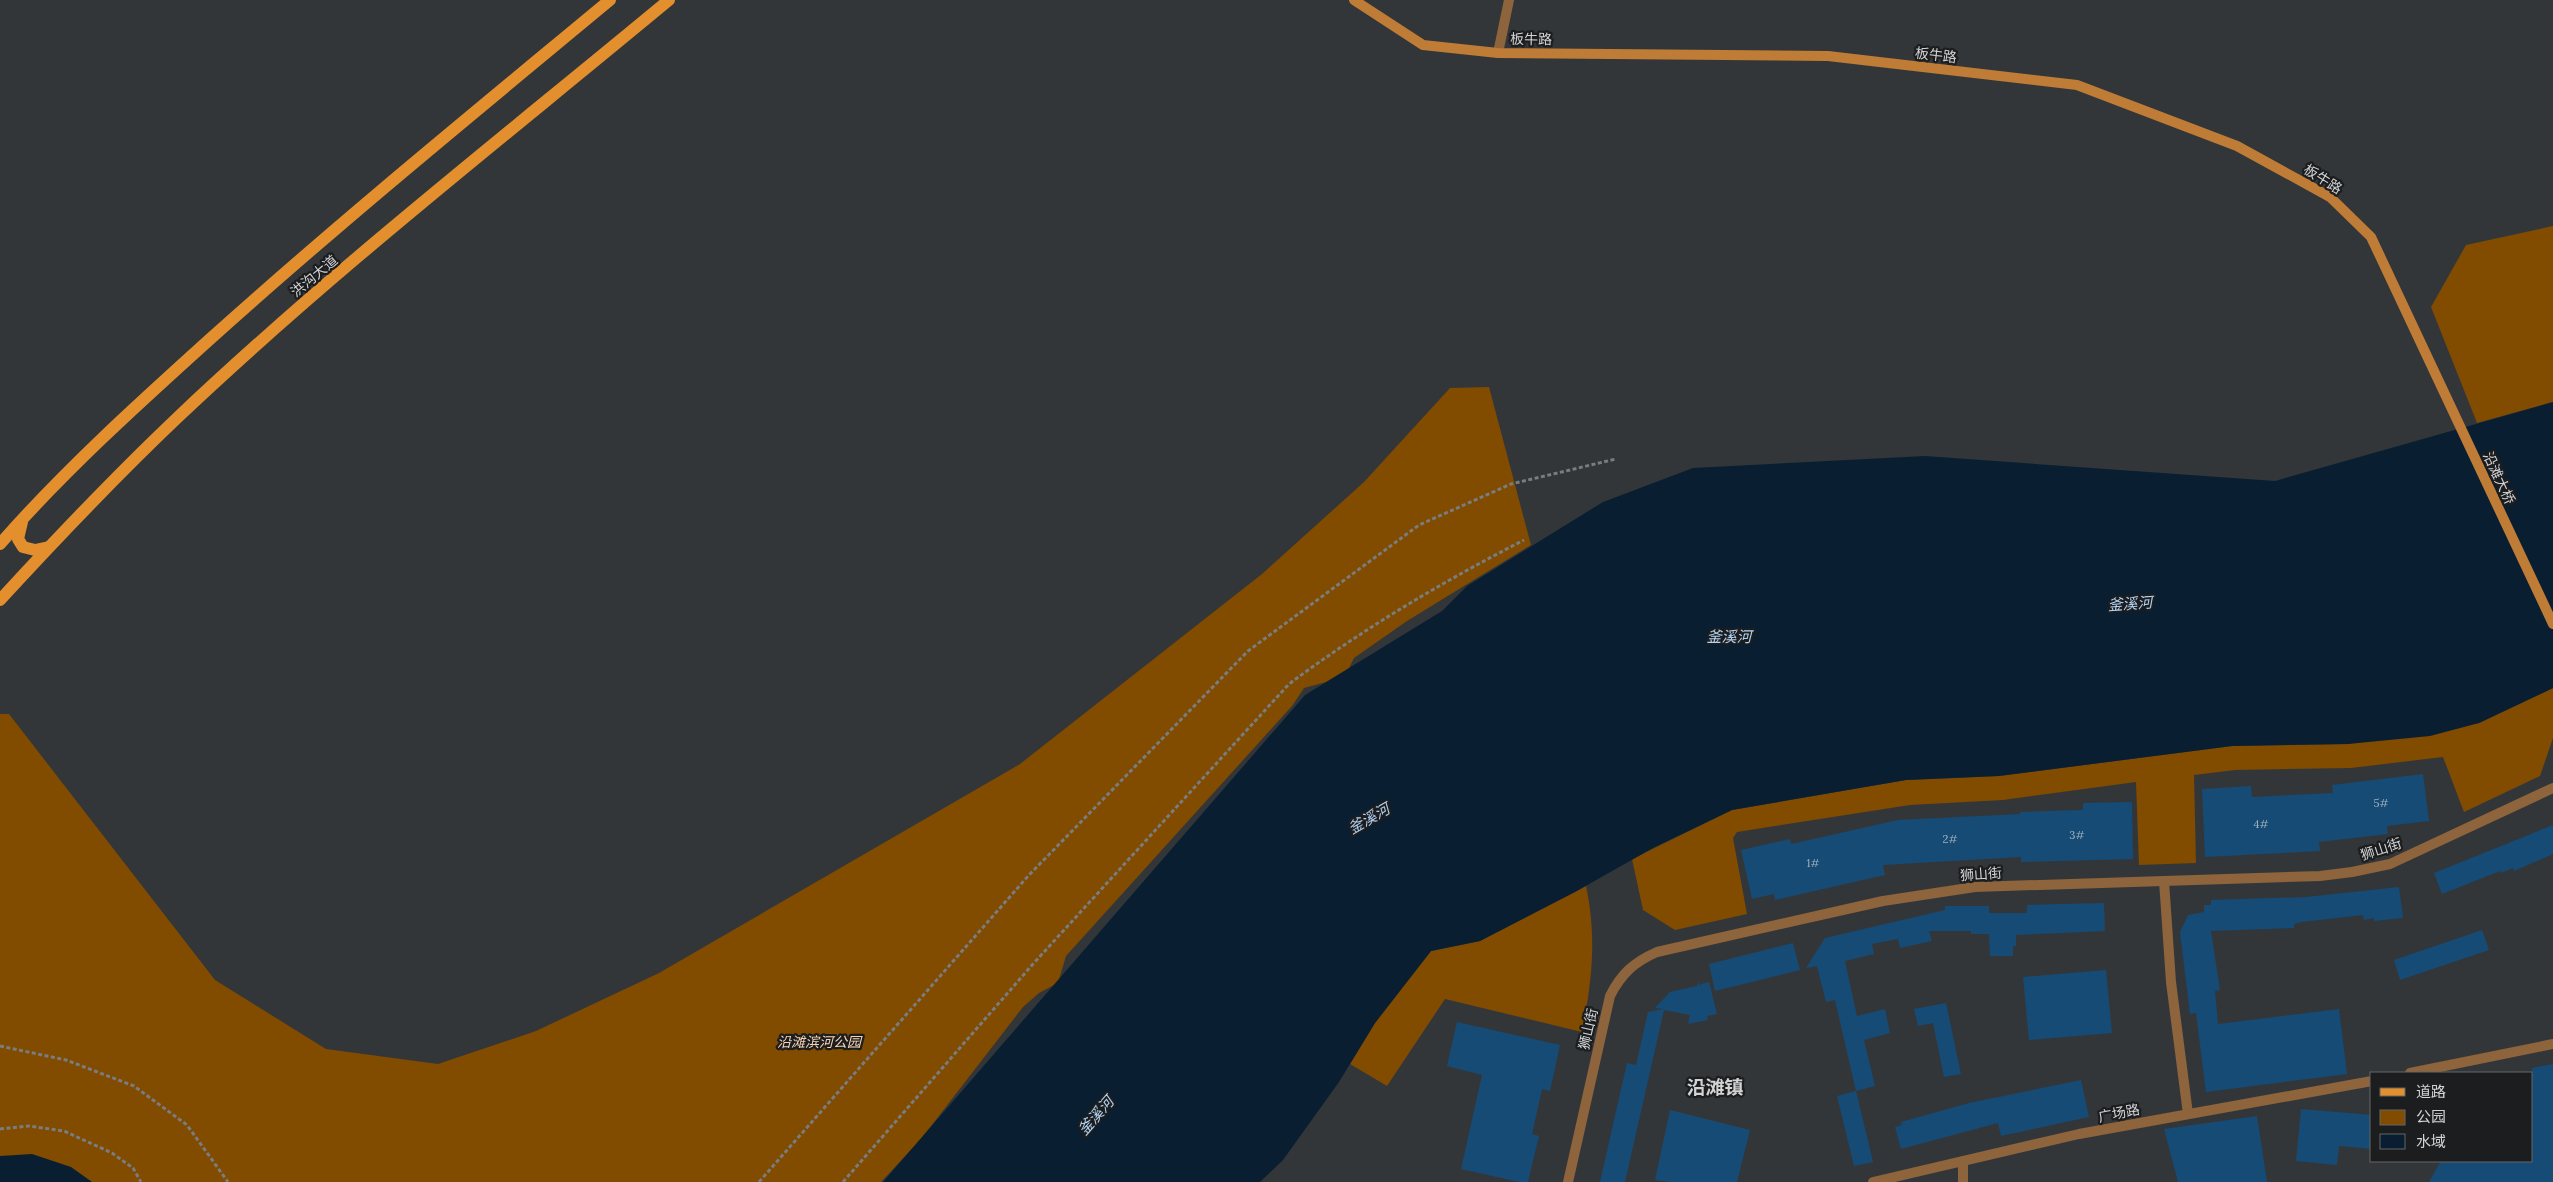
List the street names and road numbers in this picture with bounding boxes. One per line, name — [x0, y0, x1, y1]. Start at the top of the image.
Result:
street label: 板牛路 — [1510, 30, 1552, 48]
street label: 板牛路 — [1914, 44, 1958, 66]
street label: 板牛路 — [2300, 160, 2346, 198]
street label: 洪沟大道 — [287, 251, 341, 301]
street label: 沿滩大桥 — [2479, 449, 2519, 507]
street label: 狮山街 — [2358, 834, 2404, 864]
street label: 狮山街 — [1959, 864, 2003, 884]
street label: 狮山街 — [1575, 1007, 1601, 1051]
street label: 广场路 — [2097, 1100, 2141, 1126]

